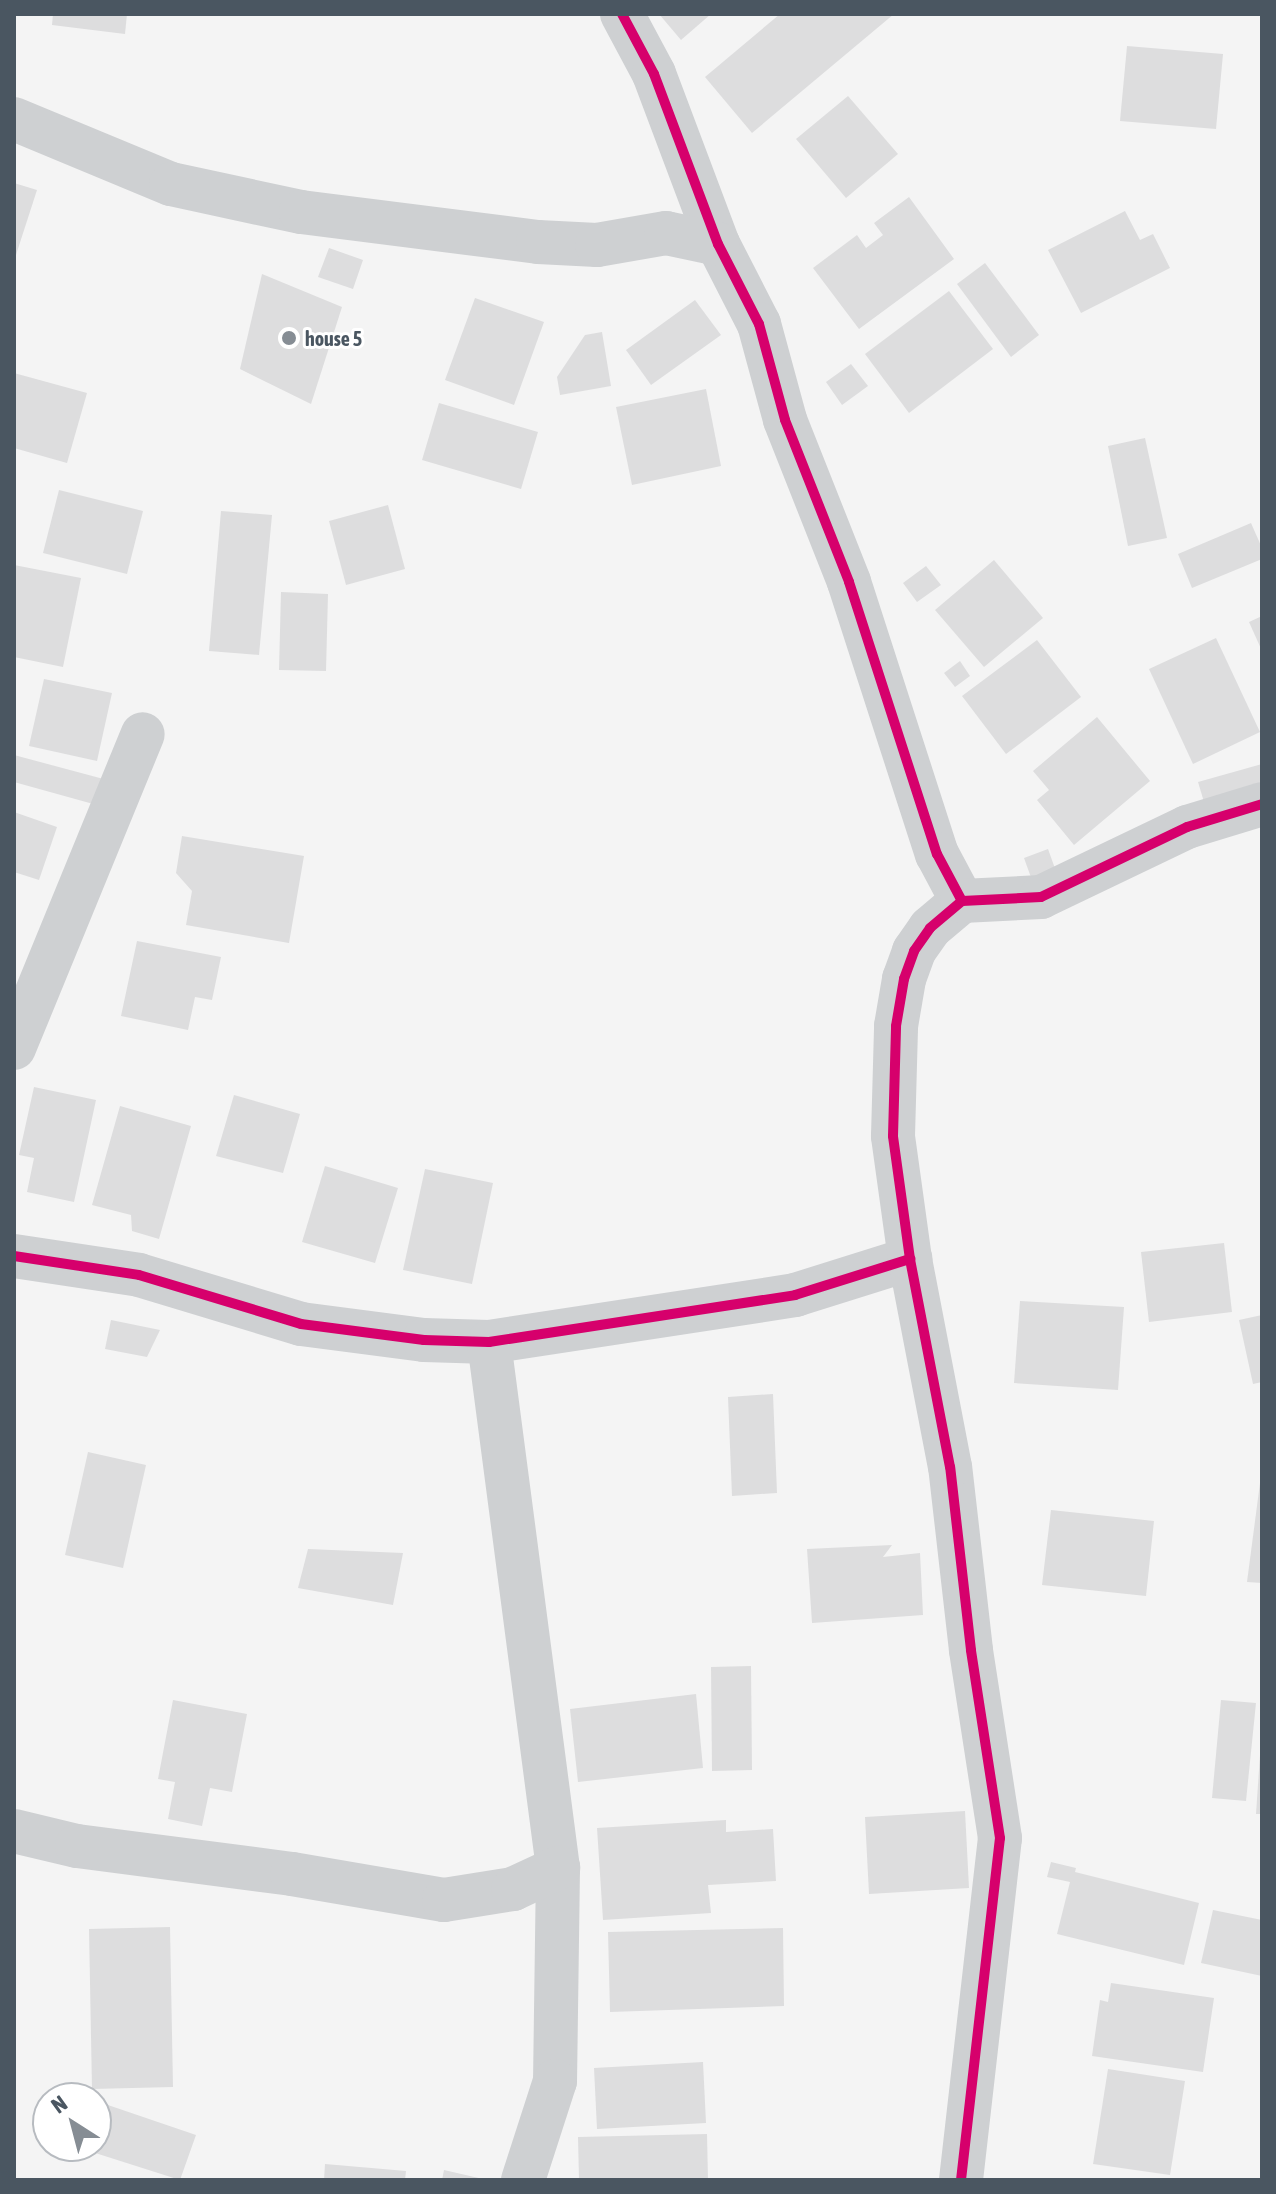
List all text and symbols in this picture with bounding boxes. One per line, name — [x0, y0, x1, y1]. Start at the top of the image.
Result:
place label: house 5 — [305, 326, 362, 350]
marker: house 5 — [280, 329, 298, 347]
north arrow — [32, 2082, 112, 2162]
text: N — [46, 2090, 72, 2119]

